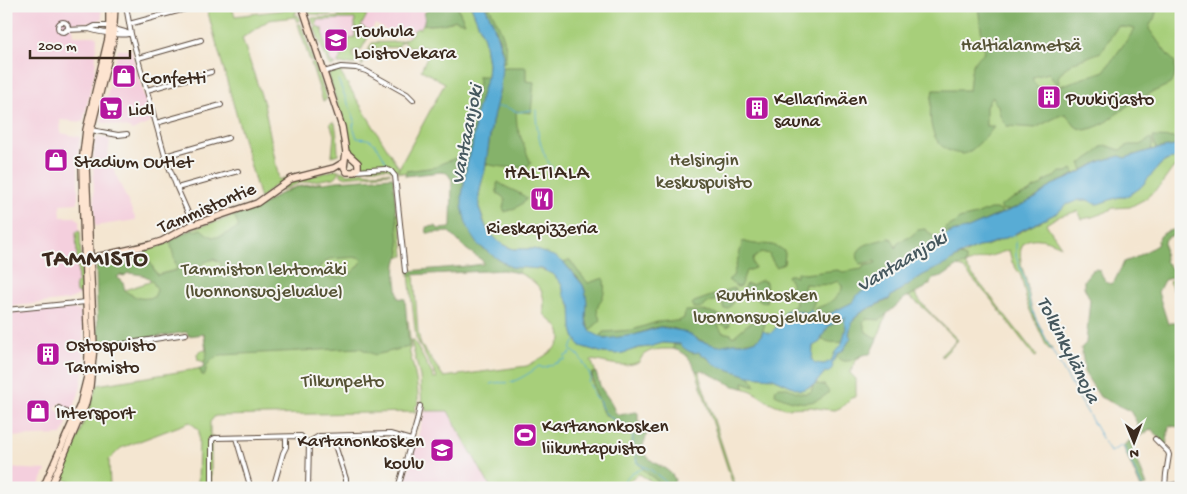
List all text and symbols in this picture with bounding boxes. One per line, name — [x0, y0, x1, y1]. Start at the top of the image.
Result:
place label: Touhula LoistoVekara — [353, 21, 458, 66]
school or university icon: Touhula LoistoVekara — [323, 27, 349, 53]
scale bar — [30, 28, 130, 60]
park label: Haltialanmetsä — [961, 35, 1083, 58]
text: 200 m — [38, 38, 77, 56]
shop icon: Confetti — [111, 63, 137, 89]
place label: Confetti — [142, 68, 206, 91]
water label: Vantaanjoki — [448, 80, 490, 186]
building icon: Puukirjasto — [1036, 84, 1062, 110]
place label: Kellarimäen sauna — [774, 89, 867, 134]
place label: Puukirjasto — [1065, 89, 1154, 112]
supermarket icon: Lidl — [98, 95, 124, 121]
building icon: Kellarimäen sauna — [744, 95, 770, 121]
place label: Lidl — [128, 100, 154, 123]
shop icon: Stadium Outlet — [43, 147, 69, 173]
park label: Helsingin keskuspuisto — [656, 150, 752, 195]
place label: Stadium Outlet — [74, 152, 195, 175]
district label: HALTIALA — [504, 162, 590, 187]
street label: Tammistontie — [154, 178, 260, 241]
restaurant icon: Rieskapizzeria — [529, 186, 555, 212]
place label: Rieskapizzeria — [486, 218, 599, 241]
water label: Vantaanjoki — [854, 226, 954, 299]
district label: TAMMISTO — [41, 246, 149, 275]
park label: Tammiston lehtomäki (luonnonsuojelualue) — [180, 259, 347, 304]
park label: Ruutinkosken luonnonsuojelualue — [693, 285, 841, 330]
water label: Tolkinkylänoja — [1030, 294, 1104, 409]
place label: Ostospuisto Tammisto — [65, 335, 156, 380]
building icon: Ostospuisto Tammisto — [35, 341, 61, 367]
park label: Tilkunpelto — [301, 371, 385, 394]
shop icon: Intersport — [25, 398, 51, 424]
place label: Intersport — [56, 403, 137, 426]
place label: Kartanonkosken liikuntapuisto — [542, 416, 669, 461]
north arrow — [1110, 416, 1160, 466]
sports icon: Kartanonkosken liikuntapuisto — [512, 422, 538, 448]
place label: Kartanonkosken koulu — [297, 431, 424, 476]
school or university icon: Kartanonkosken koulu — [429, 437, 455, 463]
text: N — [1129, 444, 1139, 461]

